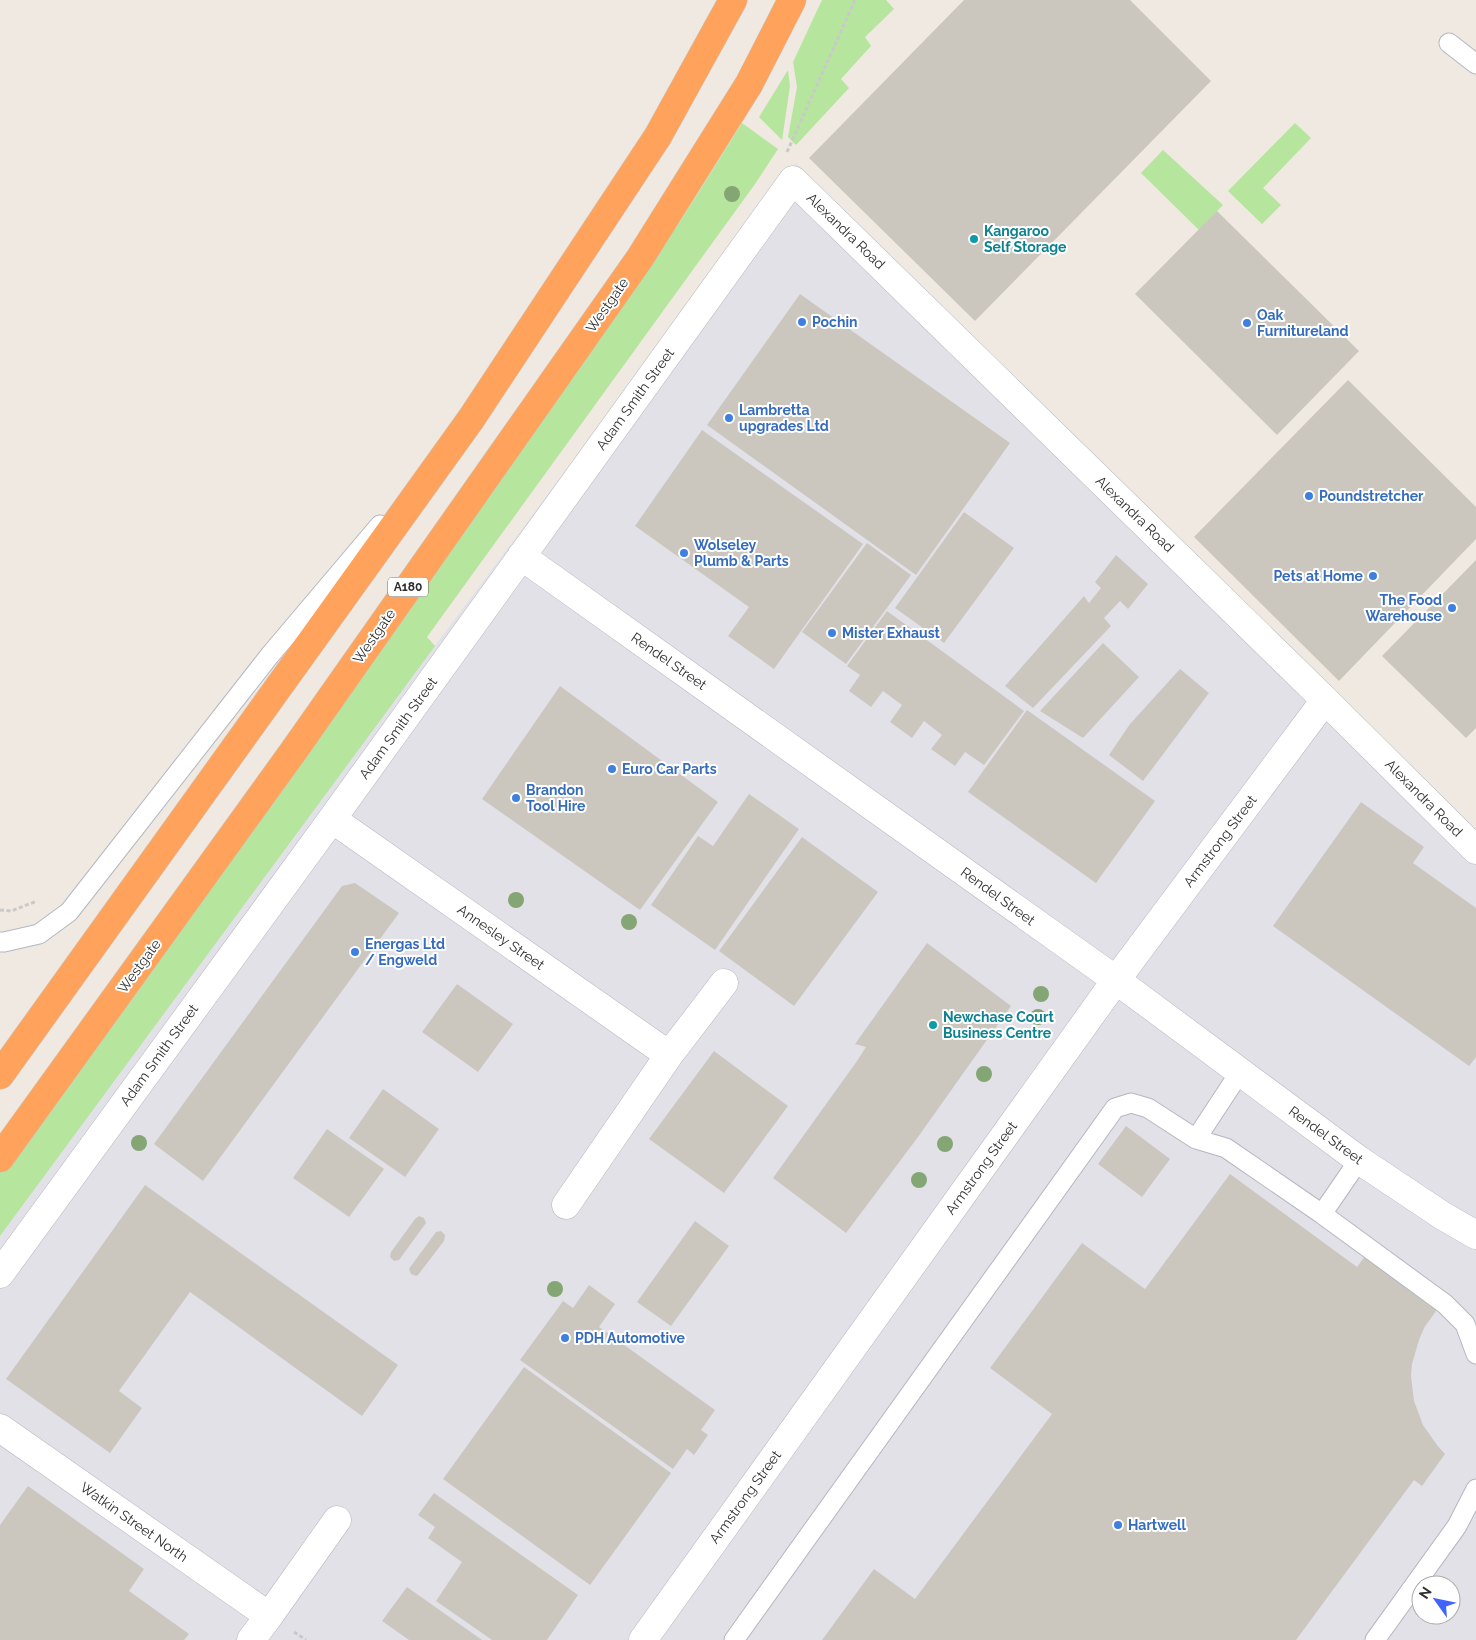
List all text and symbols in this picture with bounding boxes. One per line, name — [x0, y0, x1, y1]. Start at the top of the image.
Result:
street label: Alexandra Road — [804, 190, 888, 272]
place label: Kangaroo Self Storage — [984, 223, 1067, 255]
marker: Kangaroo Self Storage — [968, 233, 980, 245]
street label: Westgate — [583, 275, 631, 335]
place label: Oak Furnitureland — [1257, 307, 1349, 339]
place label: Pochin — [812, 314, 857, 330]
marker: Pochin — [796, 316, 808, 328]
marker: Oak Furnitureland — [1241, 317, 1253, 329]
street label: Adam Smith Street — [593, 345, 677, 453]
place label: Lambretta upgrades Ltd — [739, 402, 829, 434]
marker: Lambretta upgrades Ltd — [723, 412, 735, 424]
street label: Alexandra Road — [1093, 473, 1177, 555]
place label: Poundstretcher — [1319, 488, 1424, 504]
marker: Poundstretcher — [1303, 490, 1315, 502]
place label: Wolseley Plumb & Parts — [694, 537, 789, 569]
marker: Wolseley Plumb & Parts — [678, 547, 690, 559]
place label: Pets at Home — [1274, 568, 1364, 584]
marker: Pets at Home — [1367, 570, 1379, 582]
road number: A180 — [388, 578, 428, 596]
place label: The Food Warehouse — [1365, 592, 1443, 624]
marker: The Food Warehouse — [1446, 602, 1458, 614]
street label: Westgate — [350, 606, 398, 666]
place label: Mister Exhaust — [842, 625, 941, 641]
marker: Mister Exhaust — [826, 627, 838, 639]
street label: Rendel Street — [628, 629, 710, 693]
street label: Adam Smith Street — [356, 674, 440, 782]
street label: Alexandra Road — [1382, 756, 1466, 840]
place label: Euro Car Parts — [622, 761, 717, 777]
marker: Euro Car Parts — [606, 763, 618, 775]
place label: Brandon Tool Hire — [526, 782, 586, 814]
marker: Brandon Tool Hire — [510, 792, 522, 804]
street label: Armstrong Street — [1180, 792, 1260, 890]
street label: Rendel Street — [958, 864, 1039, 929]
street label: Annesley Street — [455, 901, 548, 973]
street label: Westgate — [114, 936, 164, 996]
place label: Energas Ltd / Engweld — [365, 936, 445, 968]
marker: Energas Ltd / Engweld — [349, 946, 361, 958]
street label: Adam Smith Street — [117, 1001, 201, 1109]
place label: Newchase Court Business Centre — [943, 1009, 1054, 1041]
marker: Newchase Court Business Centre — [927, 1019, 939, 1031]
street label: Rendel Street — [1286, 1103, 1367, 1168]
street label: Armstrong Street — [942, 1118, 1020, 1218]
place label: PDH Automotive — [575, 1330, 686, 1346]
marker: PDH Automotive — [559, 1332, 571, 1344]
street label: Armstrong Street — [706, 1447, 784, 1547]
street label: Watkin Street North — [77, 1479, 191, 1565]
place label: Hartwell — [1128, 1517, 1186, 1533]
marker: Hartwell — [1112, 1519, 1124, 1531]
north arrow — [1411, 1575, 1461, 1625]
text: N — [1415, 1584, 1435, 1602]

